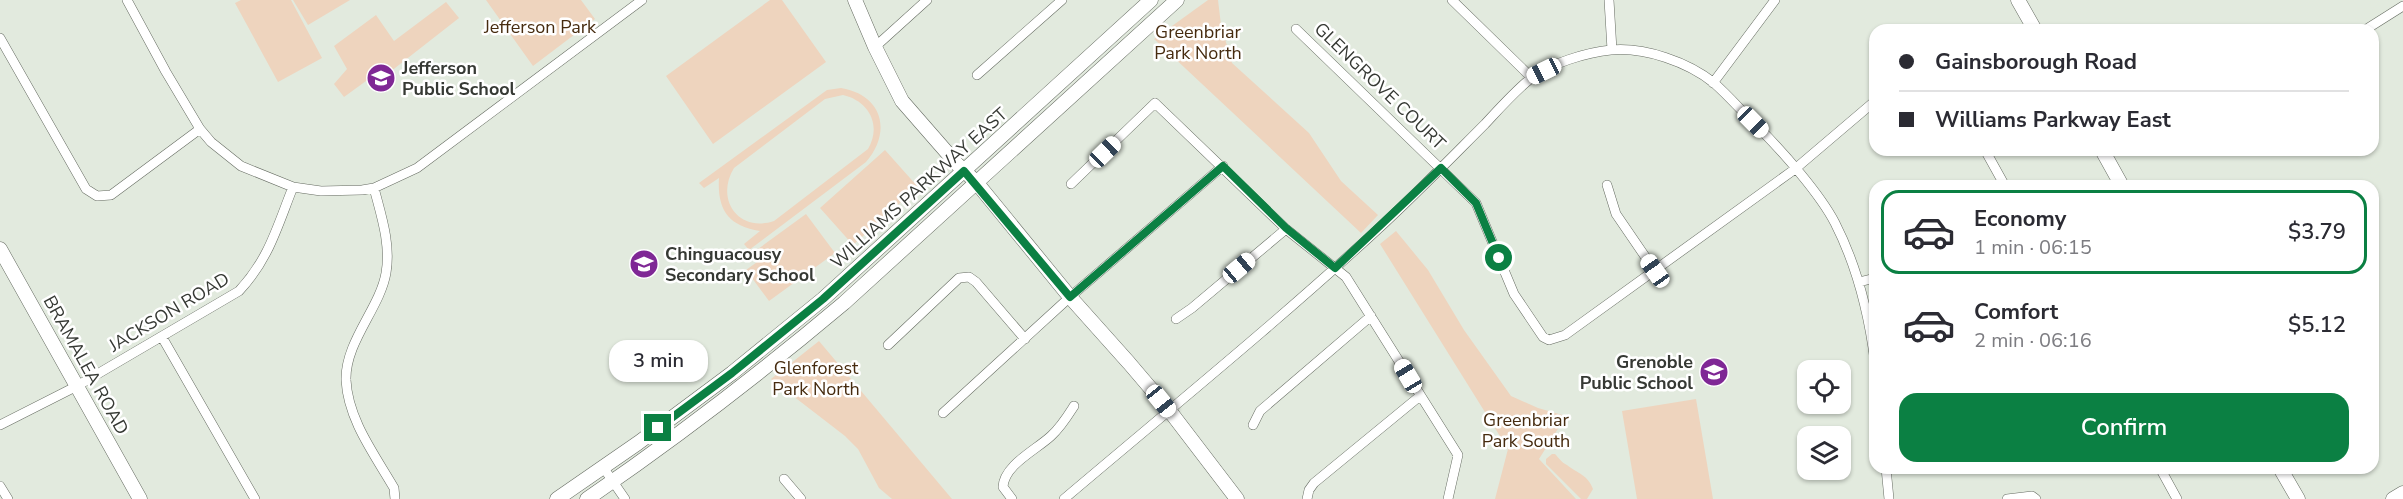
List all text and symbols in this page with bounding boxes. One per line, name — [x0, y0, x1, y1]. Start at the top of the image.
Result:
park label: Jefferson Park — [483, 15, 597, 39]
street label: GLENGROVE COURT — [1309, 17, 1451, 155]
park label: Greenbriar Park North — [1154, 20, 1242, 65]
text: Gainsborough Road — [1935, 47, 2137, 77]
car — [1524, 55, 1564, 87]
place label: Jefferson Public School — [401, 56, 516, 101]
school or university icon: Jefferson Public School — [365, 62, 397, 94]
street label: WILLIAMS PARKWAY EAST — [825, 102, 1013, 274]
car — [1734, 103, 1772, 141]
text: Williams Parkway East — [1935, 105, 2171, 135]
car — [1086, 133, 1124, 171]
text: Economy — [1974, 204, 2066, 234]
icon: car — [1902, 205, 1956, 259]
text: $3.79 — [2288, 217, 2346, 247]
text: 1 min · 06:15 — [1974, 234, 2092, 261]
place label: Chinguacousy Secondary School — [665, 242, 815, 287]
route start — [1485, 244, 1512, 271]
school or university icon: Chinguacousy Secondary School — [628, 248, 660, 280]
car — [1219, 250, 1259, 286]
car — [1637, 251, 1673, 291]
street label: JACKSON ROAD — [103, 267, 234, 358]
street label: BRAMALEA ROAD — [38, 291, 134, 439]
text: Comfort — [1974, 297, 2058, 327]
icon: car — [1902, 298, 1956, 352]
text: $5.12 — [2288, 310, 2346, 340]
text: 2 min · 06:16 — [1974, 327, 2092, 354]
callout: 3 min — [608, 341, 708, 383]
text: 3 min — [633, 347, 684, 374]
place label: Grenoble Public School — [1580, 350, 1693, 395]
park label: Glenforest Park North — [772, 356, 860, 401]
car — [1391, 356, 1425, 396]
school or university icon: Grenoble Public School — [1698, 356, 1730, 388]
map controls — [1797, 360, 1851, 480]
button: locate — [1797, 360, 1851, 414]
car — [1143, 381, 1179, 421]
button: Confirm — [1899, 393, 2349, 462]
park label: Greenbriar Park South — [1482, 408, 1570, 453]
route end — [644, 414, 671, 441]
button: layers — [1797, 426, 1851, 480]

